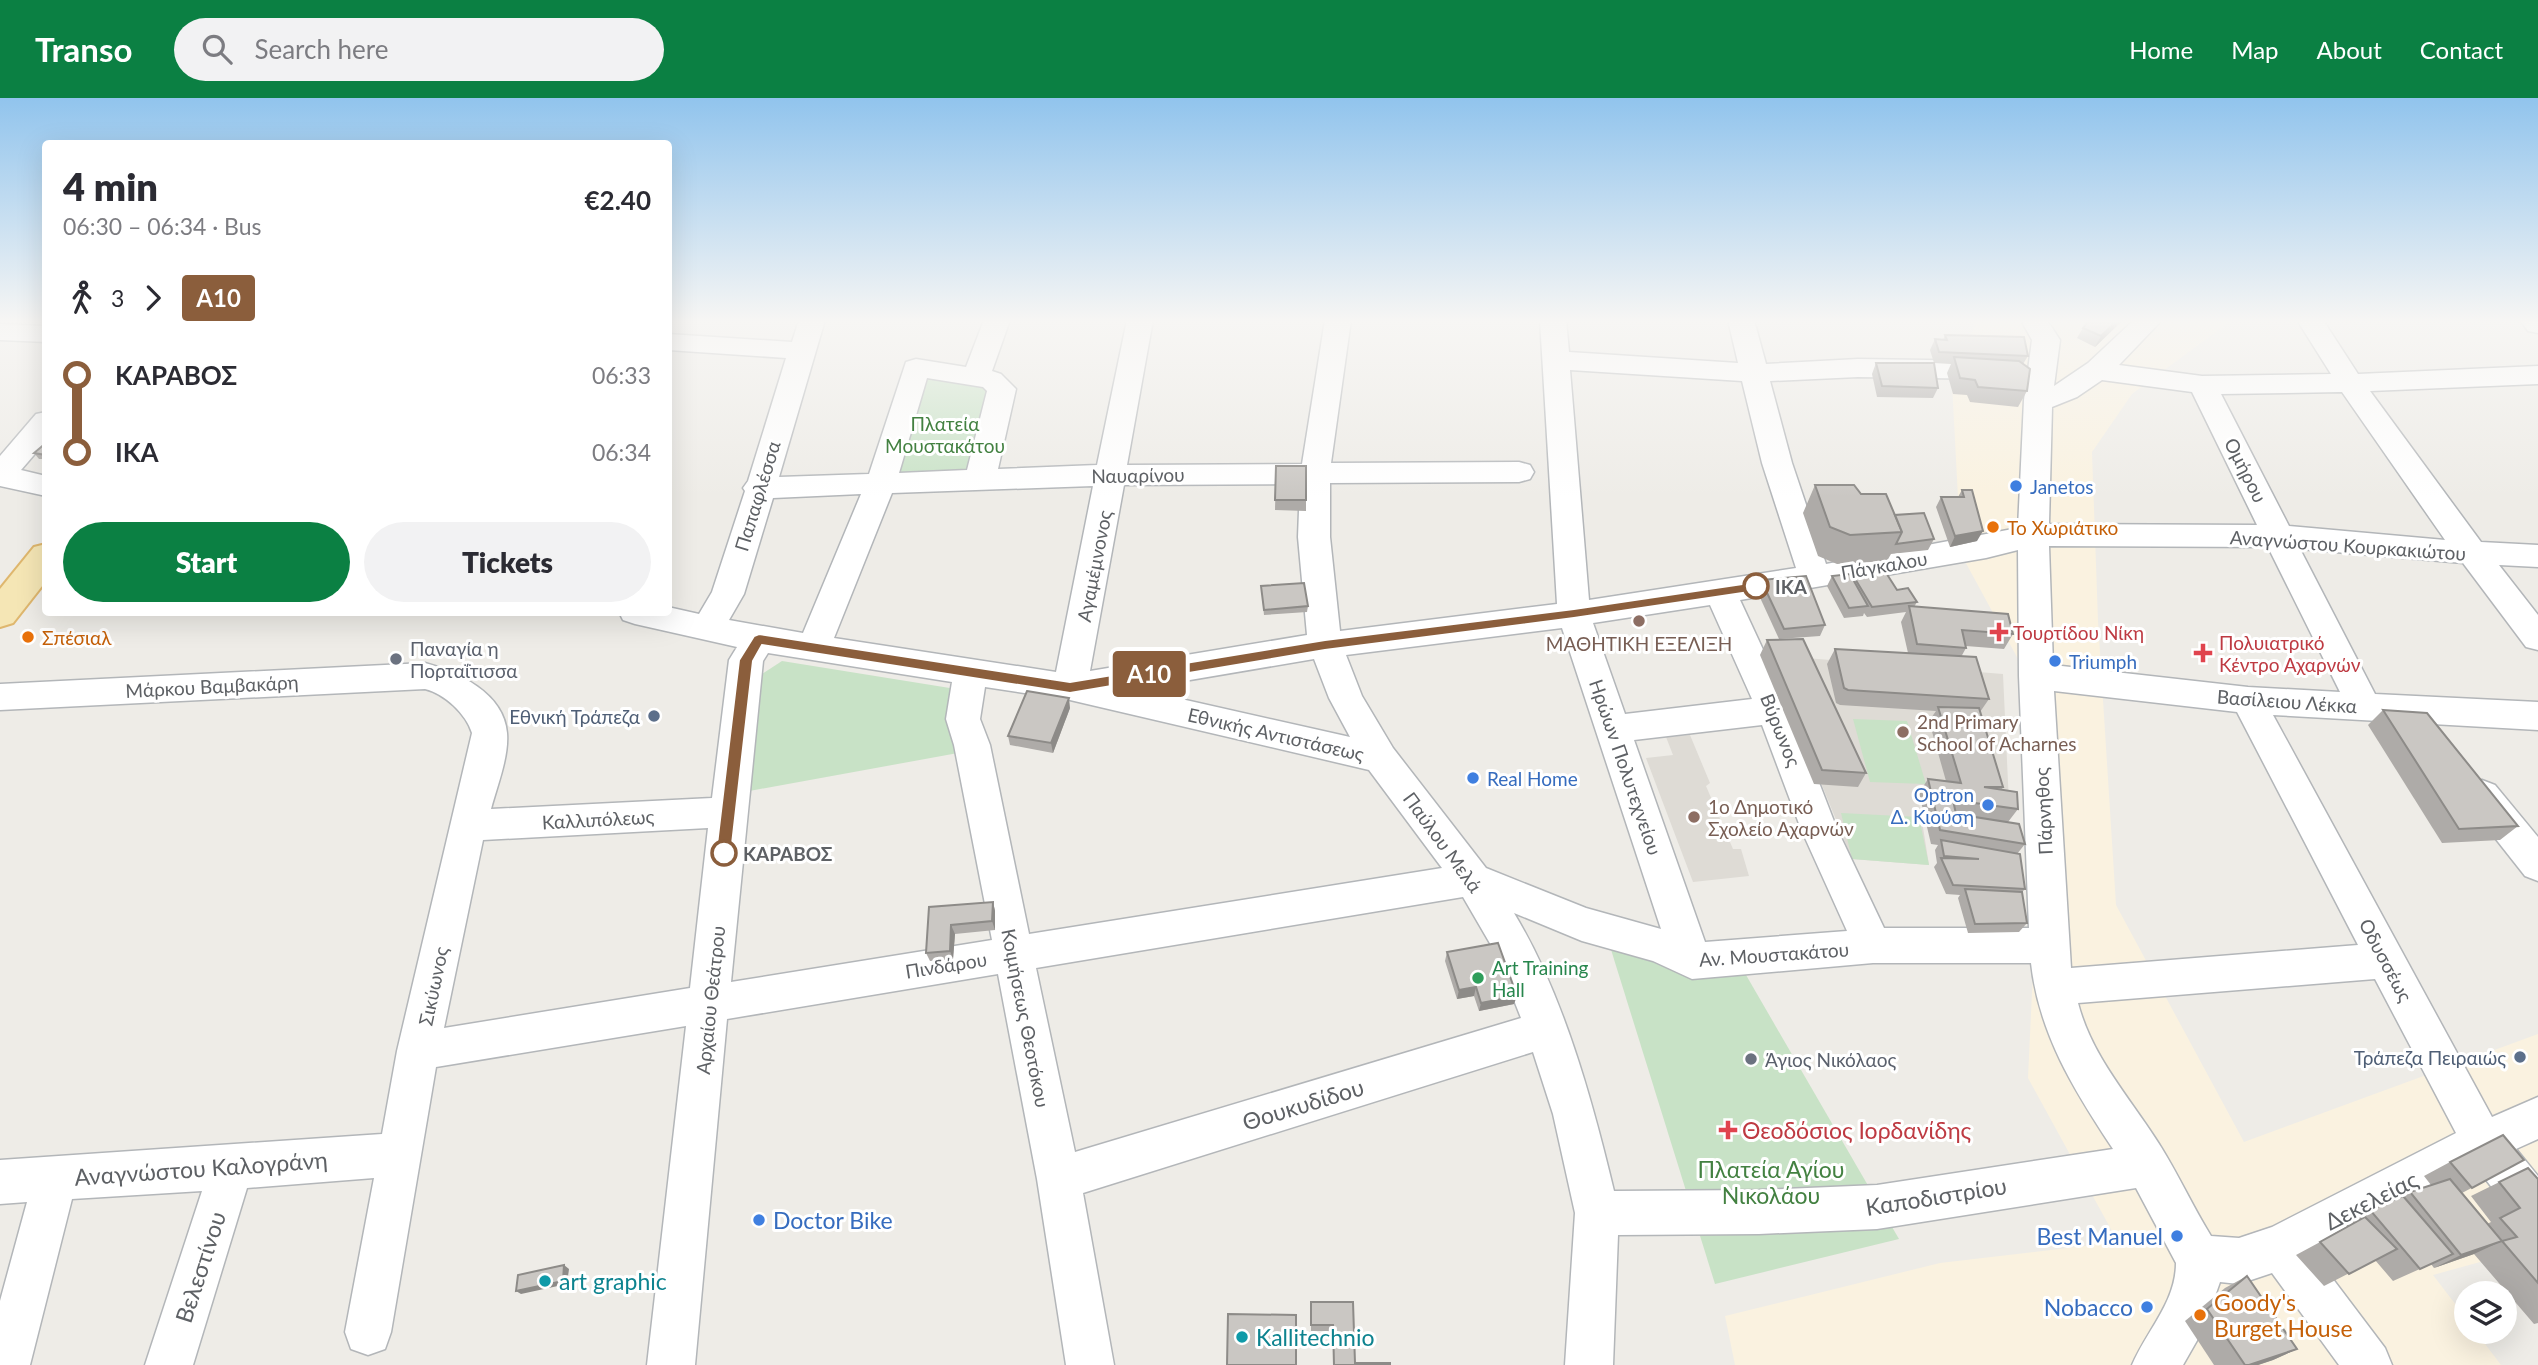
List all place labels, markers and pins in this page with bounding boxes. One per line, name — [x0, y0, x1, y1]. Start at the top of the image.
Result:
place label: Janetos — [2030, 475, 2093, 498]
marker: Janetos — [2008, 478, 2024, 494]
place label: Το Χωριάτικο — [2007, 516, 2118, 539]
marker: Το Χωριάτικο — [1985, 519, 2001, 535]
marker: ΙΚΑ — [1743, 573, 1769, 599]
place label: ΙΚΑ — [1775, 575, 1808, 598]
marker: ΜΑΘΗΤΙΚΗ ΕΞΕΛΙΞΗ — [1631, 613, 1647, 629]
place label: Τουρτίδου Νίκη — [2013, 621, 2144, 644]
marker: Τουρτίδου Νίκη — [1991, 624, 2007, 640]
place label: Σπέσιαλ — [42, 626, 112, 649]
marker: Σπέσιαλ — [20, 629, 36, 645]
place label: Πολυιατρικό Κέντρο Αχαρνών — [2219, 631, 2361, 676]
place label: ΜΑΘΗΤΙΚΗ ΕΞΕΛΙΞΗ — [1546, 632, 1732, 655]
place label: Παναγία η Πορταΐτισσα — [410, 637, 518, 682]
marker: Πολυιατρικό Κέντρο Αχαρνών — [2193, 643, 2213, 663]
place label: Triumph — [2069, 650, 2137, 673]
marker: Παναγία η Πορταΐτισσα — [388, 651, 404, 667]
marker: Triumph — [2047, 653, 2063, 669]
place label: Εθνική Τράπεζα — [509, 705, 641, 728]
marker: Εθνική Τράπεζα — [646, 708, 662, 724]
place label: 2nd Primary School of Acharnes — [1917, 710, 2076, 755]
marker: 2nd Primary School of Acharnes — [1895, 724, 1911, 740]
place label: Real Home — [1487, 767, 1578, 790]
marker: Real Home — [1465, 770, 1481, 786]
place label: Optron Δ. Κιούση — [1891, 783, 1974, 828]
place label: 1ο Δημοτικό Σχολείο Αχαρνών — [1708, 795, 1854, 840]
marker: Optron Δ. Κιούση — [1980, 797, 1996, 813]
marker: 1ο Δημοτικό Σχολείο Αχαρνών — [1686, 809, 1702, 825]
marker: ΚΑΡΑΒΟΣ — [711, 840, 737, 866]
place label: ΚΑΡΑΒΟΣ — [743, 842, 832, 865]
place label: Art Training Hall — [1492, 956, 1589, 1001]
marker: Art Training Hall — [1470, 970, 1486, 986]
place label: Τράπεζα Πειραιώς — [2354, 1046, 2506, 1069]
place label: Άγιος Νικόλαος — [1765, 1048, 1896, 1071]
marker: Τράπεζα Πειραιώς — [2512, 1049, 2528, 1065]
marker: Άγιος Νικόλαος — [1743, 1051, 1759, 1067]
place label: Θεοδόσιος Ιορδανίδης — [1742, 1116, 1972, 1144]
marker: Θεοδόσιος Ιορδανίδης — [1720, 1122, 1736, 1138]
place label: Doctor Bike — [773, 1206, 893, 1234]
marker: Doctor Bike — [751, 1212, 767, 1228]
place label: Best Manuel — [2036, 1222, 2163, 1250]
marker: Best Manuel — [2169, 1228, 2185, 1244]
place label: art graphic — [559, 1267, 667, 1295]
marker: art graphic — [537, 1273, 553, 1289]
place label: Goody's Burget House — [2214, 1288, 2353, 1342]
place label: Nobacco — [2044, 1293, 2133, 1321]
marker: Nobacco — [2139, 1299, 2155, 1315]
marker: Goody's Burget House — [2192, 1307, 2208, 1323]
place label: Kallitechnio — [1256, 1323, 1375, 1351]
marker: Kallitechnio — [1234, 1329, 1250, 1345]

